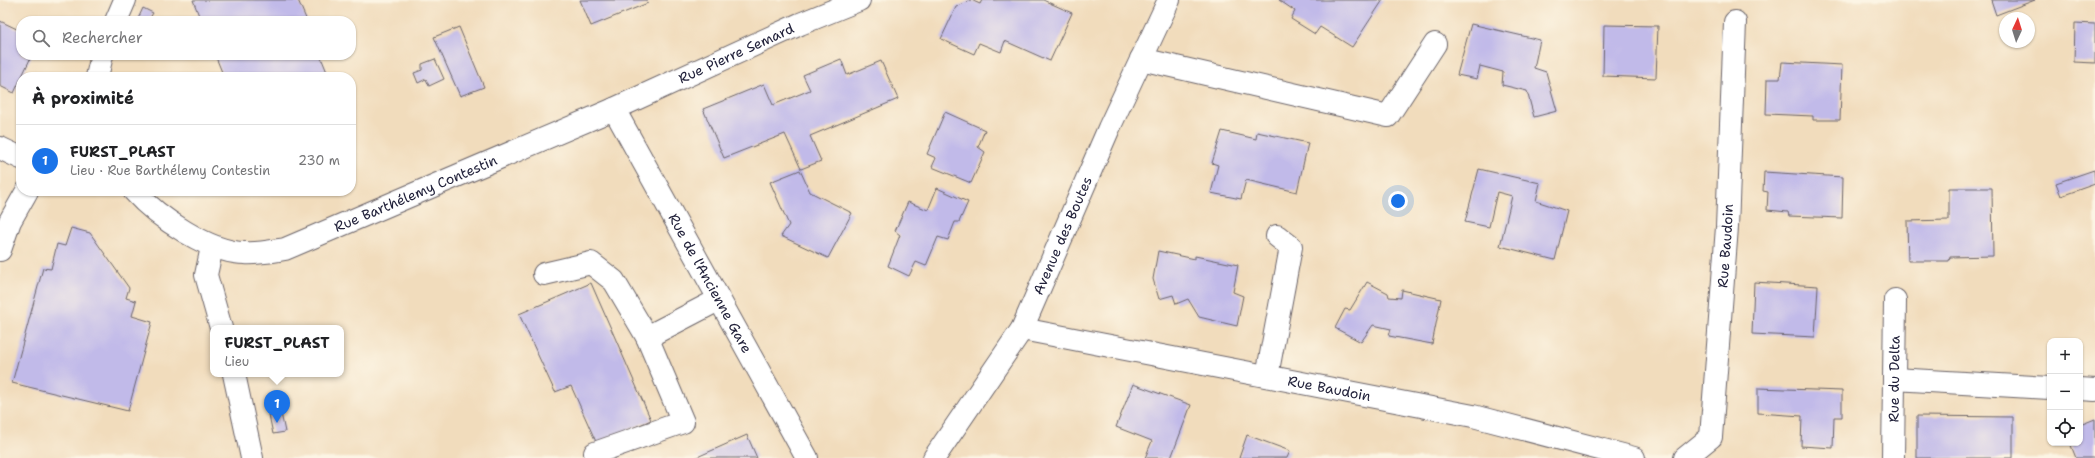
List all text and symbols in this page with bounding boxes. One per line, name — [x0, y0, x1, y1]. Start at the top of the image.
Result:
north arrow — [1999, 12, 2035, 48]
search box — [16, 16, 356, 60]
street label: Rue Pierre Semard — [676, 19, 797, 87]
icon: search — [30, 27, 52, 49]
text: Rechercher — [62, 28, 143, 48]
text: À proximité — [32, 87, 134, 109]
text: FURST_PLAST — [70, 142, 175, 162]
street label: Rue Barthélemy Contestin — [331, 151, 500, 236]
text: 1 — [42, 152, 48, 169]
text: 230 m — [298, 152, 340, 169]
text: Lieu · Rue Barthélemy Contestin — [70, 162, 270, 179]
street label: Avenue des Boutes — [1029, 173, 1096, 298]
your location — [1388, 191, 1408, 211]
street label: Rue Baudoin — [1713, 203, 1737, 289]
street label: Rue de l'Ancienne Gare — [664, 210, 756, 356]
popup — [210, 325, 344, 377]
text: FURST_PLAST — [224, 333, 330, 353]
street label: Rue du Delta — [1884, 335, 1904, 423]
map controls — [2047, 338, 2083, 446]
button: + — [2047, 338, 2083, 374]
text: Lieu — [224, 353, 249, 370]
street label: Rue Baudoin — [1286, 371, 1373, 405]
button: − — [2047, 374, 2083, 410]
pin: 1 — [264, 390, 290, 423]
button: locate — [2047, 410, 2083, 446]

